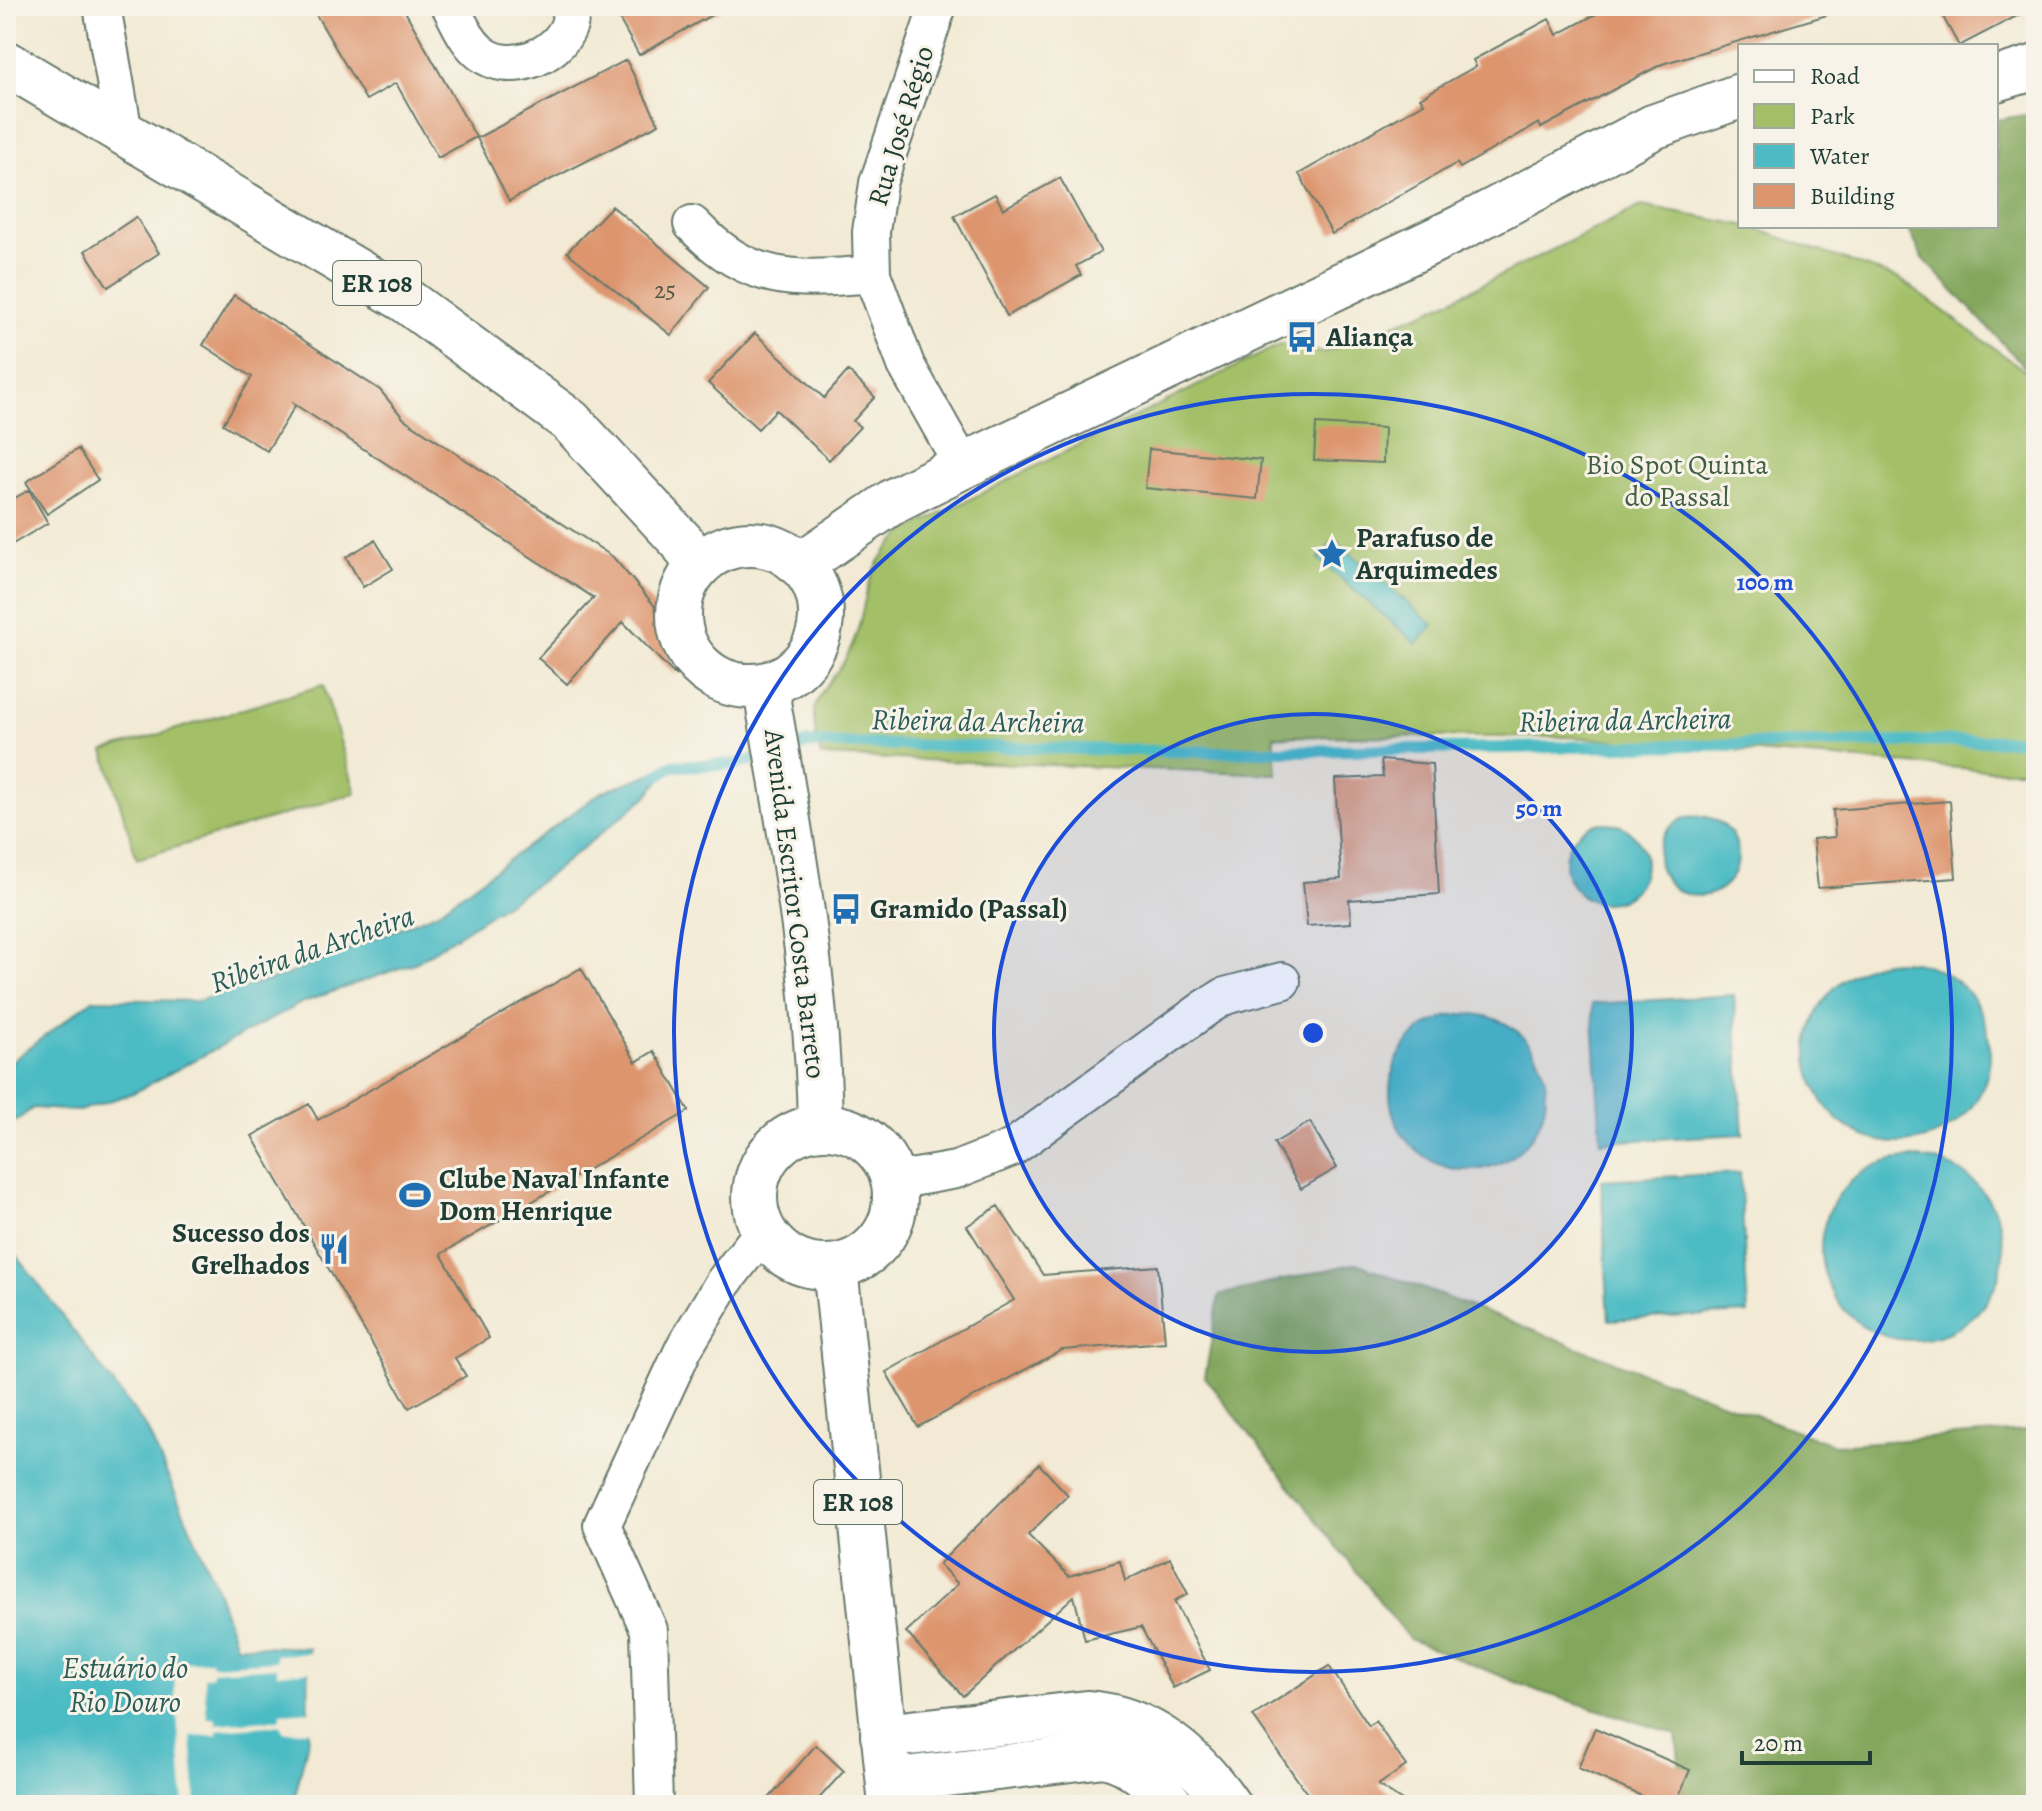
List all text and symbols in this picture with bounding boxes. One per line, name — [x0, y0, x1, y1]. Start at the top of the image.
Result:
street label: Rua José Régio — [859, 41, 943, 211]
legend — [1738, 44, 1998, 228]
text: Road — [1810, 60, 1860, 92]
text: Park — [1810, 100, 1855, 132]
text: Water — [1809, 140, 1870, 172]
text: Building — [1810, 180, 1895, 212]
road number: ER 108 — [333, 261, 421, 305]
house number: 25 — [654, 274, 676, 306]
place label: Aliança — [1325, 318, 1414, 356]
bus stop icon: Aliança — [1285, 320, 1319, 354]
park label: Bio Spot Quinta do Passal — [1586, 446, 1768, 516]
place label: Parafuso de Arquimedes — [1355, 519, 1498, 589]
place icon: Parafuso de Arquimedes — [1315, 537, 1349, 571]
text: 100 m — [1736, 566, 1794, 598]
water label: Ribeira da Archeira — [1518, 698, 1732, 742]
water label: Ribeira da Archeira — [871, 699, 1085, 743]
street label: Avenida Escritor Costa Barreto — [755, 726, 835, 1081]
text: 50 m — [1516, 792, 1562, 824]
place label: Gramido (Passal) — [870, 890, 1068, 928]
bus stop icon: Gramido (Passal) — [829, 892, 863, 926]
water label: Ribeira da Archeira — [205, 895, 419, 1003]
centre of rings — [1299, 1019, 1327, 1047]
place label: Clube Naval Infante Dom Henrique — [439, 1160, 669, 1230]
sports icon: Clube Naval Infante Dom Henrique — [398, 1178, 432, 1212]
place label: Sucesso dos Grelhados — [172, 1214, 310, 1284]
restaurant icon: Sucesso dos Grelhados — [317, 1232, 351, 1266]
road number: ER 108 — [814, 1480, 902, 1524]
water label: Estuário do Rio Douro — [62, 1648, 188, 1722]
scale bar — [1742, 1715, 1870, 1765]
text: 20 m — [1754, 1727, 1803, 1759]

